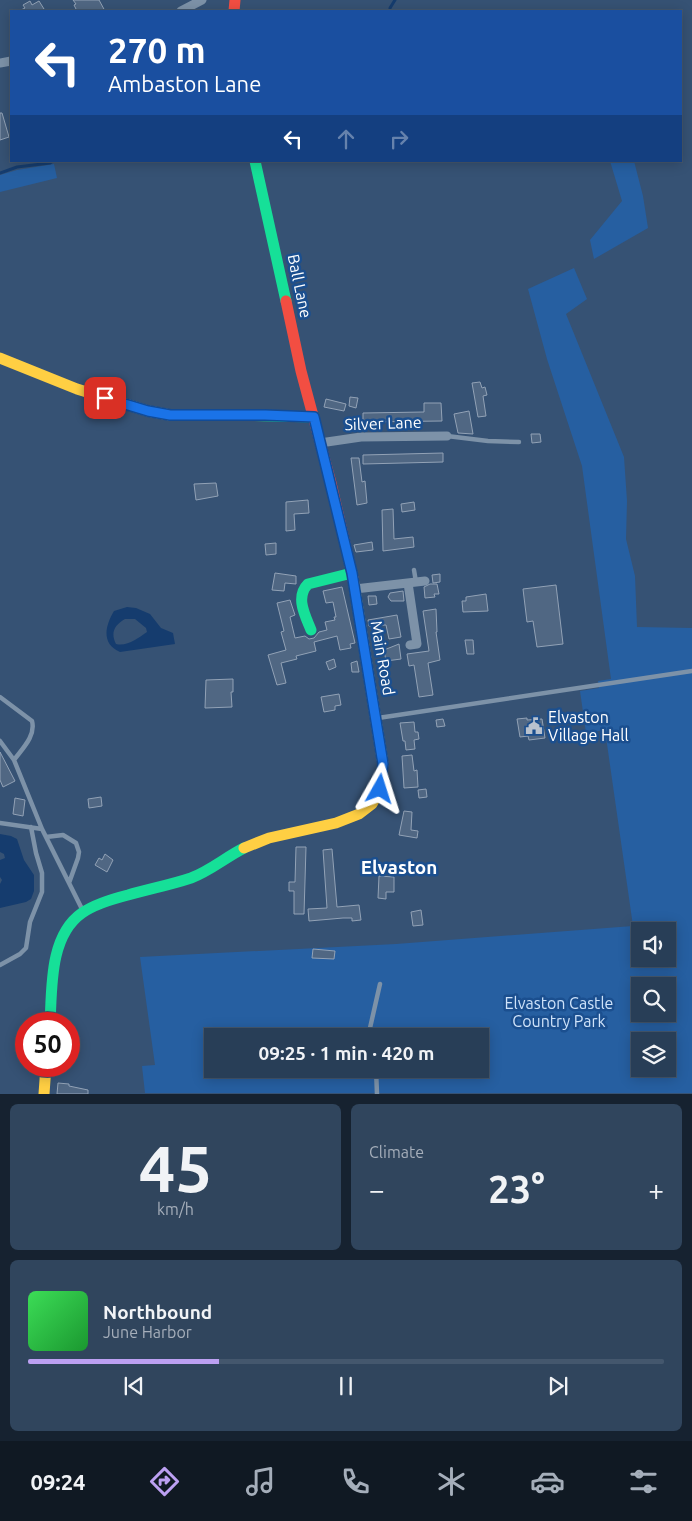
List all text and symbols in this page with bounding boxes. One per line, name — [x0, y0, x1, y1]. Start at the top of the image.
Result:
icon: left — [25, 30, 90, 95]
text: 270 m — [108, 30, 206, 70]
text: Ambaston Lane — [108, 71, 261, 96]
icon: left — [279, 125, 307, 153]
icon: ahead — [332, 125, 360, 153]
icon: right — [385, 125, 413, 153]
street label: Ball Lane — [284, 252, 316, 320]
pin — [84, 377, 126, 419]
icon: arrive — [91, 384, 119, 412]
street label: Silver Lane — [344, 413, 422, 433]
street label: Main Road — [368, 619, 398, 697]
place label: Elvaston Village Hall — [548, 708, 629, 744]
public building icon: Elvaston Village Hall — [524, 716, 544, 736]
position arrow — [353, 762, 405, 814]
district label: Elvaston — [361, 856, 437, 878]
map controls — [631, 922, 676, 1077]
button: sound — [631, 922, 676, 967]
button: search — [631, 977, 676, 1022]
park label: Elvaston Castle Country Park — [505, 994, 613, 1030]
speed limit sign: 50 — [15, 1012, 80, 1077]
button: layers — [631, 1032, 676, 1077]
text: 09:25 · 1 min · 420 m — [259, 1042, 434, 1064]
text: 45 — [139, 1131, 212, 1204]
text: Climate — [369, 1143, 424, 1161]
text: 23° — [488, 1168, 545, 1210]
text: − — [369, 1174, 385, 1205]
text: + — [648, 1174, 664, 1205]
text: km/h — [157, 1200, 194, 1218]
text: Northbound — [103, 1301, 212, 1323]
text: June Harbor — [103, 1323, 192, 1341]
icon: previous — [120, 1372, 148, 1400]
icon: pause — [332, 1372, 360, 1400]
icon: next — [544, 1372, 572, 1400]
icon: directions — [147, 1464, 182, 1499]
icon: music — [243, 1464, 278, 1499]
icon: phone — [338, 1464, 373, 1499]
icon: climate — [434, 1464, 469, 1499]
icon: car — [530, 1464, 565, 1499]
icon: filters — [626, 1464, 661, 1499]
text: 09:24 — [30, 1469, 86, 1494]

